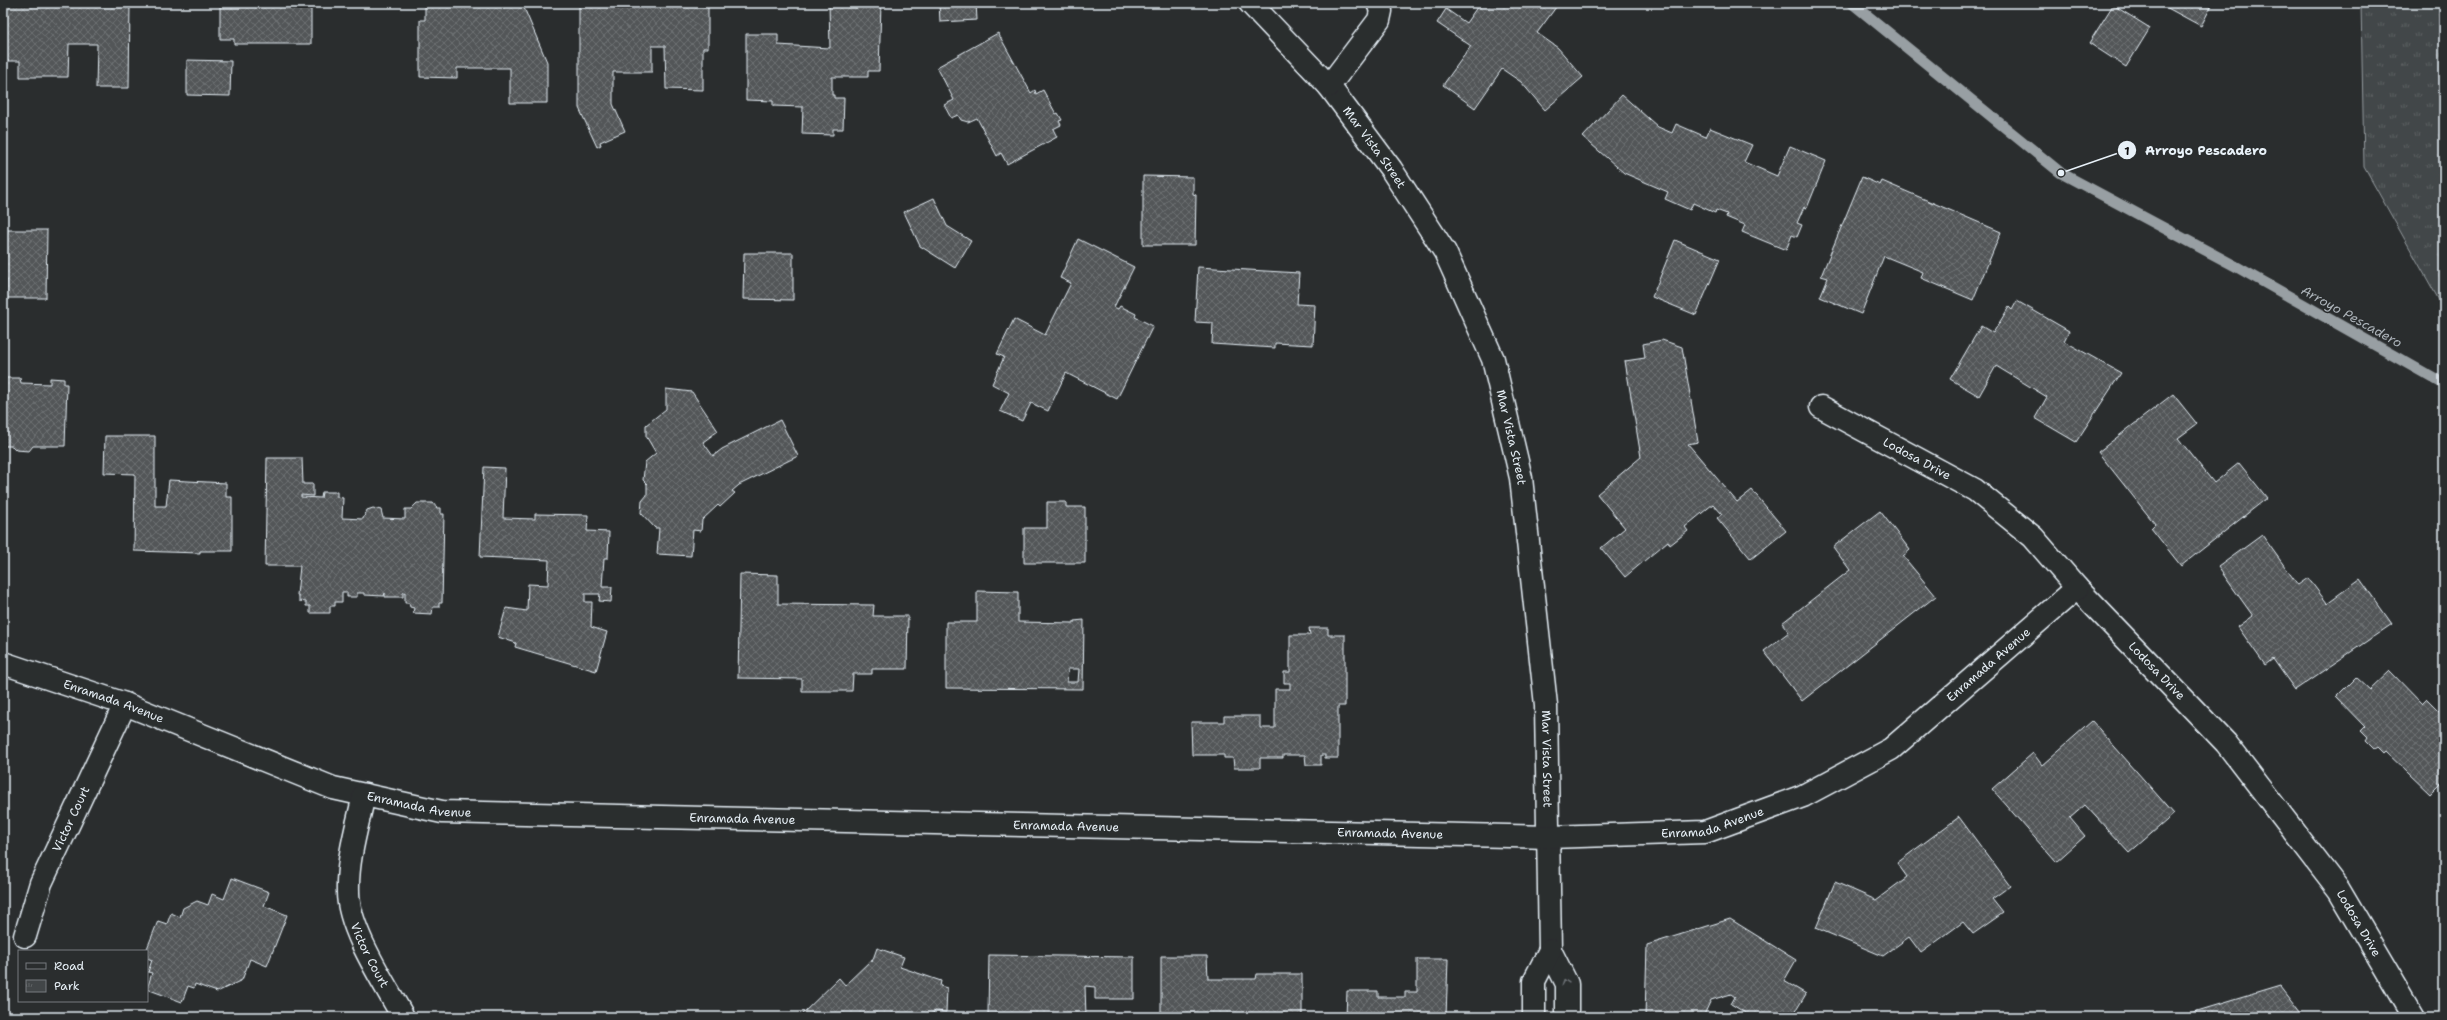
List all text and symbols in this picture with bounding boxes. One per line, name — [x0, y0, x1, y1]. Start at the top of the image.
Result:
street label: Mar Vista Street — [1339, 103, 1409, 191]
callout: Arroyo Pescadero — [2117, 138, 2275, 163]
text: Arroyo Pescadero — [2145, 142, 2267, 159]
text: 1 — [2124, 143, 2130, 159]
water label: Arroyo Pescadero — [2298, 282, 2405, 351]
street label: Mar Vista Street — [1492, 388, 1530, 486]
street label: Lodosa Drive — [1880, 434, 1954, 484]
street label: Enramada Avenue — [1943, 624, 2034, 705]
street label: Lodosa Drive — [2125, 638, 2189, 704]
street label: Enramada Avenue — [61, 676, 166, 727]
street label: Mar Vista Street — [1538, 710, 1556, 808]
street label: Victor Court — [49, 784, 93, 854]
street label: Enramada Avenue — [365, 788, 472, 821]
street label: Enramada Avenue — [1661, 803, 1766, 841]
street label: Enramada Avenue — [689, 810, 796, 828]
street label: Enramada Avenue — [1013, 817, 1120, 835]
street label: Enramada Avenue — [1337, 824, 1443, 843]
street label: Lodosa Drive — [2333, 887, 2385, 960]
street label: Victor Court — [347, 920, 393, 991]
legend — [18, 950, 148, 1002]
text: Road — [54, 958, 85, 974]
text: Park — [54, 978, 80, 994]
one-way arrow — [1561, 979, 1569, 986]

